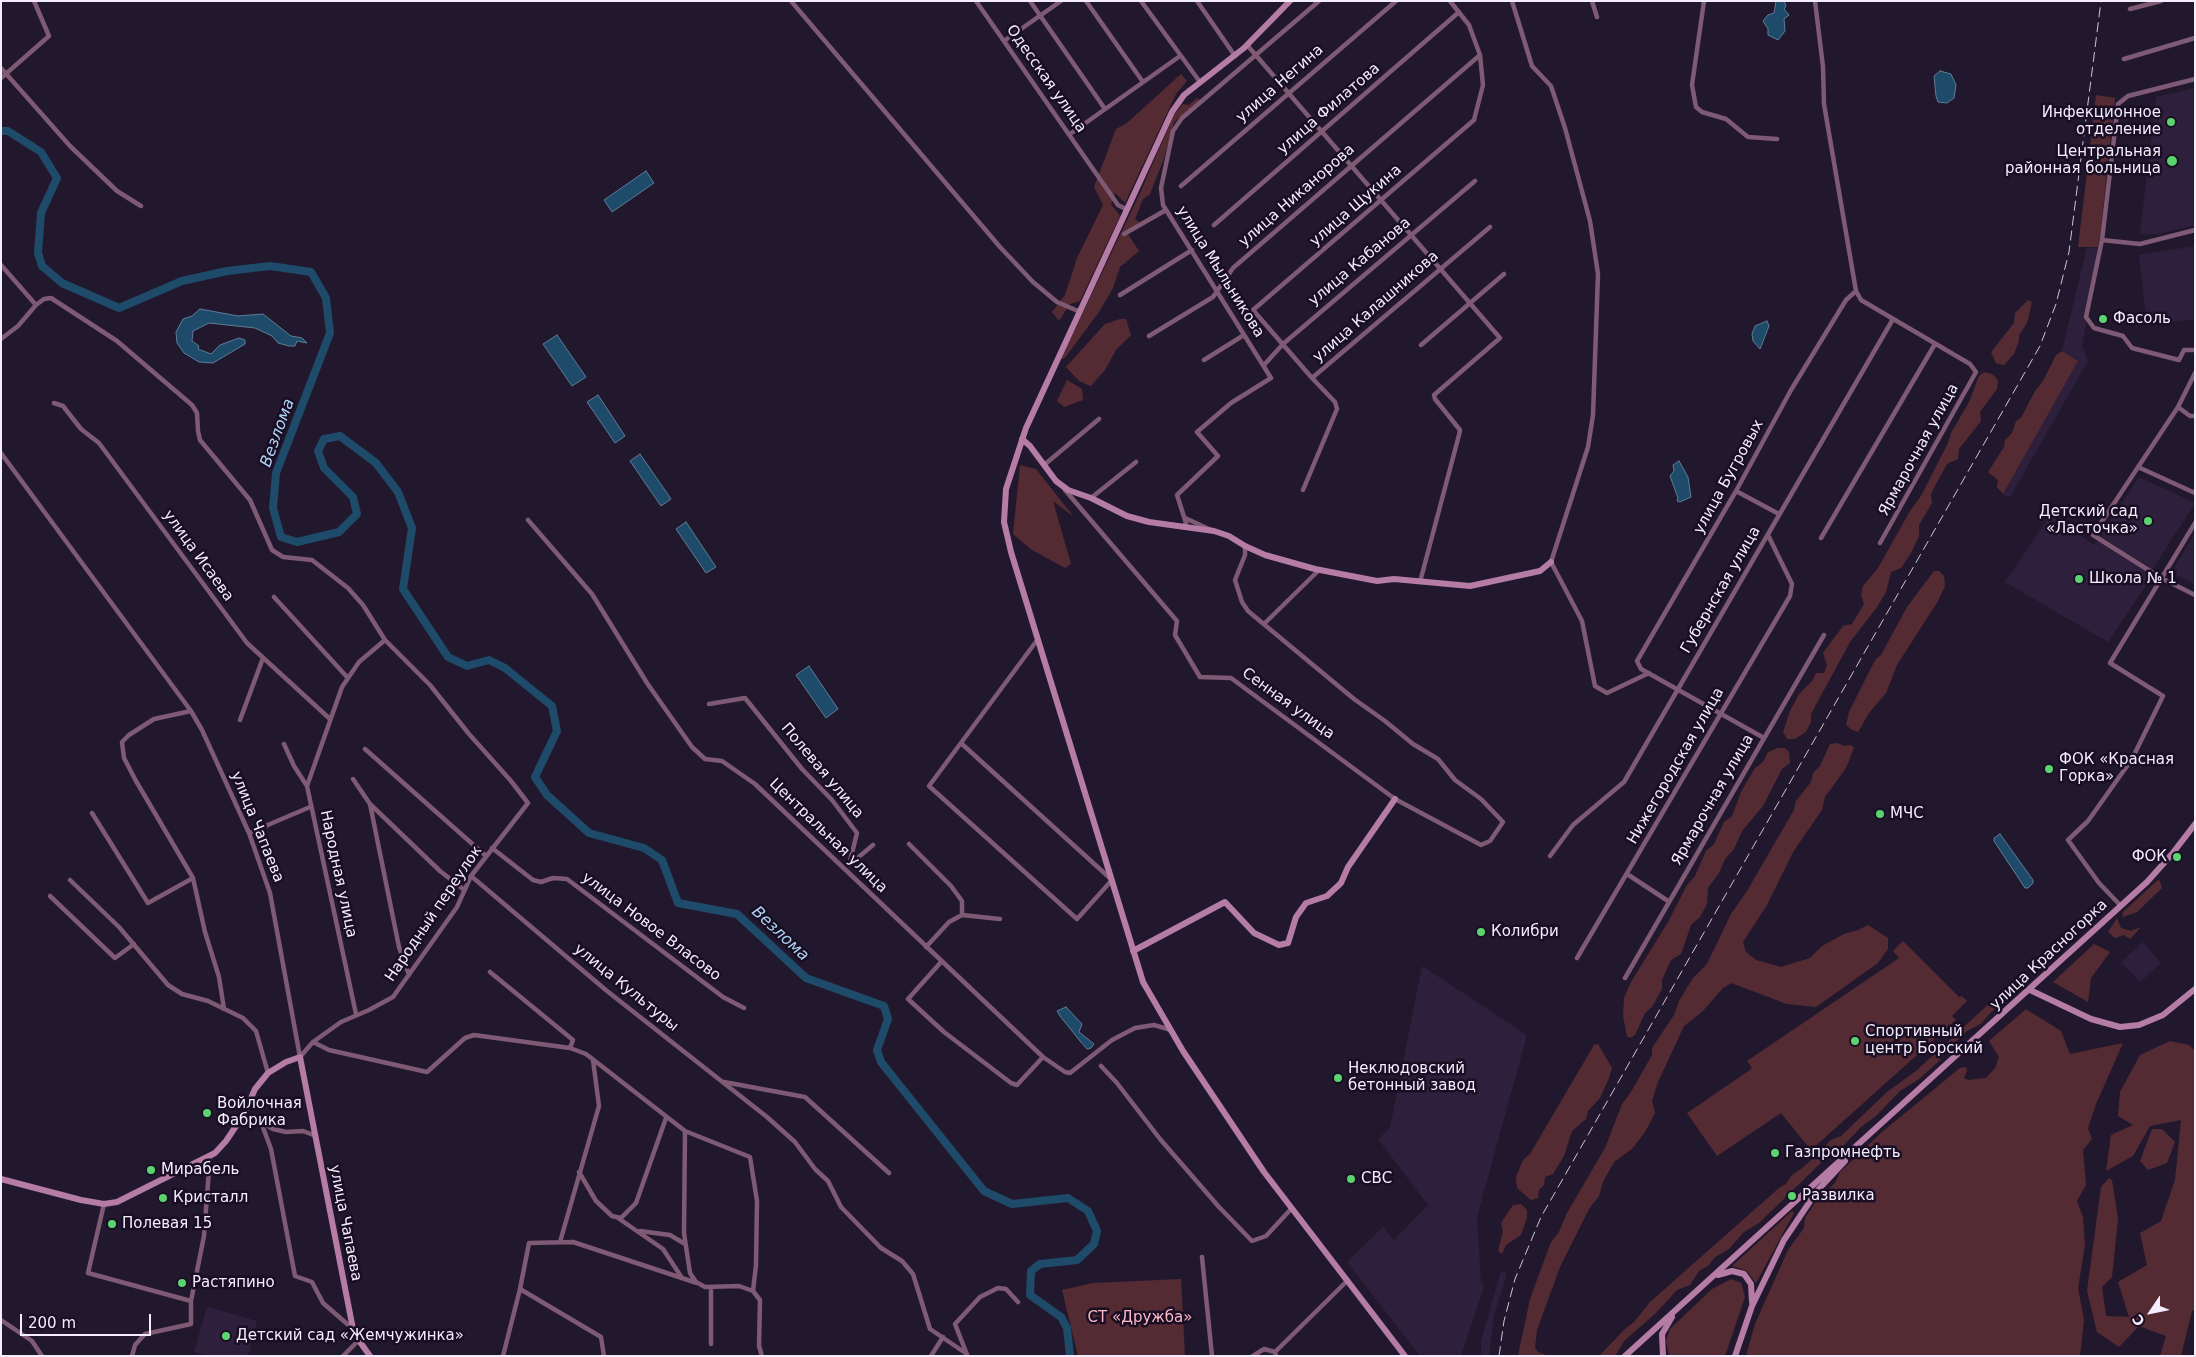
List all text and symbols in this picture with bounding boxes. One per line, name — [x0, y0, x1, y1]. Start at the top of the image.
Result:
street label: Одесская улица — [1002, 22, 1090, 136]
street label: улица Негина — [1233, 41, 1327, 127]
street label: улица Филатова — [1274, 60, 1384, 158]
place label: Инфекционное отделение — [2042, 104, 2161, 139]
marker: Инфекционное отделение — [2165, 116, 2177, 128]
street label: улица Никанорова — [1235, 141, 1359, 251]
place label: Центральная районная больница — [2005, 143, 2161, 178]
marker: Центральная районная больница — [2165, 154, 2179, 168]
street label: улица Щукина — [1307, 161, 1405, 251]
street label: улица Мыльникова — [1172, 203, 1268, 341]
street label: улица Кабанова — [1305, 214, 1415, 310]
street label: улица Калашникова — [1310, 248, 1442, 366]
place label: Фасоль — [2113, 310, 2171, 328]
marker: Фасоль — [2097, 313, 2109, 325]
street label: Ярмарочная улица — [1875, 381, 1963, 519]
water label: Везлома — [257, 396, 299, 470]
street label: улица Бугровых — [1690, 417, 1768, 537]
place label: Детский сад «Ласточка» — [2039, 503, 2138, 538]
street label: улица Исаева — [159, 507, 237, 605]
marker: Детский сад «Ласточка» — [2142, 515, 2154, 527]
street label: Губернская улица — [1677, 523, 1765, 657]
place label: Школа № 1 — [2089, 570, 2177, 588]
marker: Школа № 1 — [2073, 573, 2085, 585]
street label: Сенная улица — [1238, 664, 1338, 744]
street label: Нижегородская улица — [1624, 685, 1728, 847]
street label: Полевая улица — [777, 720, 867, 822]
street label: Ярмарочная улица — [1668, 731, 1758, 869]
place label: ФОК «Красная Горка» — [2059, 751, 2174, 786]
marker: ФОК «Красная Горка» — [2043, 763, 2055, 775]
street label: улица Чапаева — [227, 769, 287, 885]
street label: Центральная улица — [765, 775, 891, 897]
place label: МЧС — [1890, 805, 1924, 823]
marker: МЧС — [1874, 808, 1886, 820]
street label: Народная улица — [316, 809, 360, 939]
street label: Народный переулок — [382, 843, 486, 985]
place label: ФОК — [2132, 848, 2167, 866]
marker: ФОК — [2171, 851, 2183, 863]
street label: улица Новое Власово — [578, 869, 724, 985]
street label: улица Красногорка — [1987, 896, 2111, 1014]
water label: Везлома — [747, 903, 813, 965]
place label: Колибри — [1491, 923, 1559, 941]
marker: Колибри — [1475, 926, 1487, 938]
street label: улица Культуры — [570, 940, 682, 1036]
place label: Спортивный центр Борский — [1865, 1023, 1983, 1058]
marker: Спортивный центр Борский — [1849, 1035, 1861, 1047]
place label: Неклюдовский бетонный завод — [1348, 1060, 1476, 1095]
marker: Неклюдовский бетонный завод — [1332, 1072, 1344, 1084]
place label: Войлочная Фабрика — [217, 1095, 302, 1130]
marker: Войлочная Фабрика — [201, 1107, 213, 1119]
place label: Газпромнефть — [1785, 1144, 1901, 1162]
marker: Газпромнефть — [1769, 1147, 1781, 1159]
place label: Мирабель — [161, 1161, 239, 1179]
street label: улица Чапаева — [325, 1163, 365, 1283]
marker: Мирабель — [145, 1164, 157, 1176]
place label: СВС — [1361, 1170, 1392, 1188]
marker: СВС — [1345, 1173, 1357, 1185]
place label: Развилка — [1802, 1187, 1875, 1205]
place label: Кристалл — [173, 1189, 248, 1207]
marker: Развилка — [1786, 1190, 1798, 1202]
marker: Кристалл — [157, 1192, 169, 1204]
place label: Полевая 15 — [122, 1215, 212, 1233]
marker: Полевая 15 — [106, 1218, 118, 1230]
place label: Растяпино — [192, 1274, 275, 1292]
marker: Растяпино — [176, 1277, 188, 1289]
north arrow — [2126, 1287, 2176, 1337]
scale bar — [22, 1304, 154, 1336]
park label: СТ «Дружба» — [1088, 1309, 1192, 1327]
text: С — [2129, 1312, 2148, 1329]
text: 200 m — [28, 1314, 76, 1332]
place label: Детский сад «Жемчужинка» — [236, 1327, 464, 1345]
marker: Детский сад «Жемчужинка» — [220, 1330, 232, 1342]

